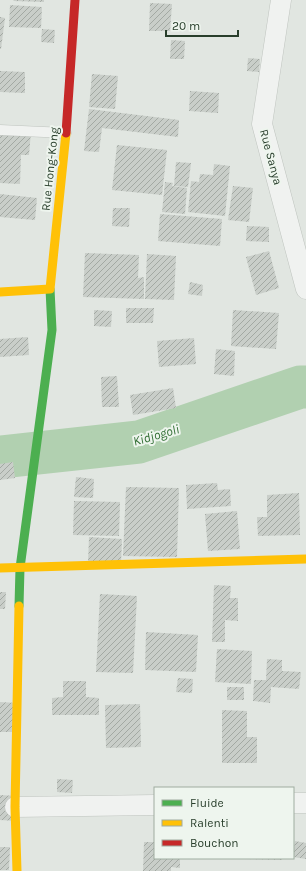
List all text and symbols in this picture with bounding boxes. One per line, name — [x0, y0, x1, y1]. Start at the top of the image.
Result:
scale bar — [166, 12, 238, 38]
text: 20 m — [172, 19, 200, 33]
street label: Rue Hong-Kong — [39, 126, 61, 212]
street label: Rue Sanya — [257, 128, 285, 186]
water label: Kidjogoli — [131, 421, 181, 449]
legend — [154, 787, 294, 859]
text: Fluide — [190, 796, 224, 810]
text: Ralenti — [190, 816, 229, 830]
text: Bouchon — [190, 836, 239, 850]

